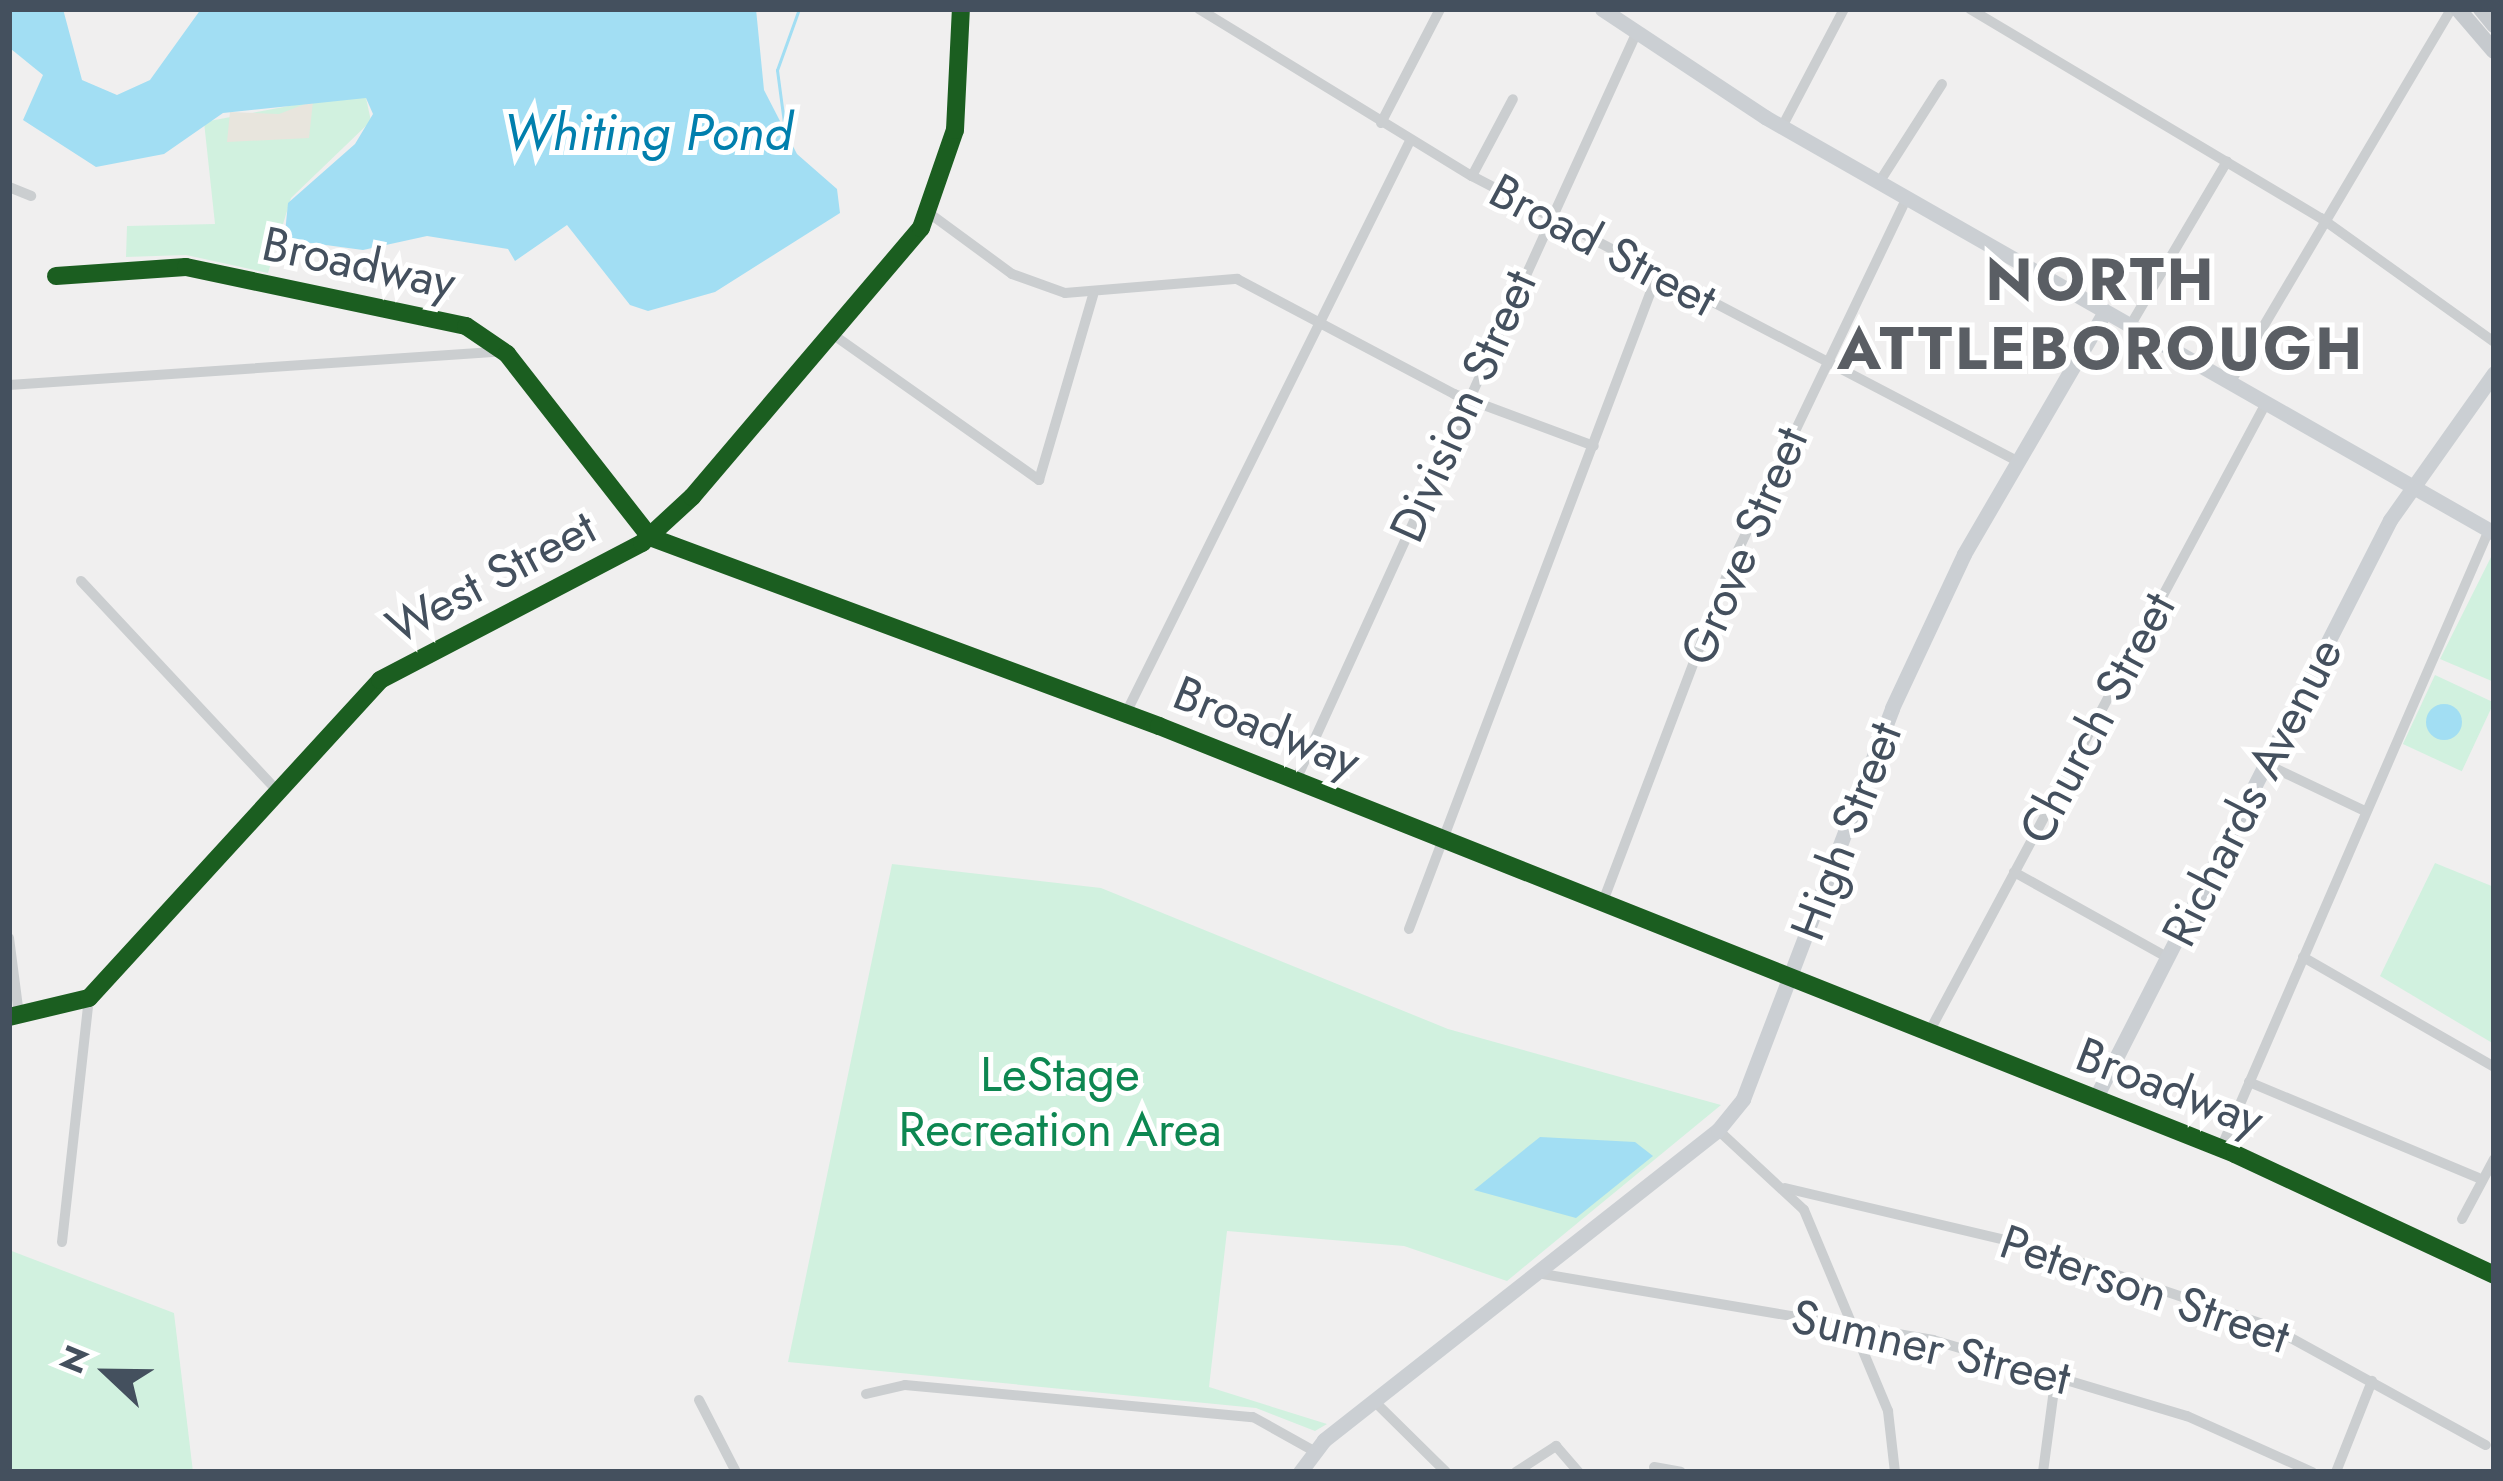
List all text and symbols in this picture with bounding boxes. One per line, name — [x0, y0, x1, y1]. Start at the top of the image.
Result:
water label: Whiting Pond — [504, 101, 792, 163]
street label: Broad Street — [1480, 161, 1726, 329]
street label: Broadway — [257, 214, 461, 312]
district label: NORTH ATTLEBOROUGH — [1837, 244, 2365, 385]
street label: Division Street — [1378, 261, 1548, 551]
street label: Grove Street — [1668, 419, 1820, 673]
street label: West Street — [377, 498, 605, 656]
street label: Church Street — [2007, 583, 2187, 853]
street label: Richards Avenue — [2150, 628, 2354, 956]
street label: Broadway — [1165, 664, 1369, 790]
street label: High Street — [1778, 714, 1914, 948]
street label: Broadway — [2068, 1025, 2272, 1149]
park label: LeStage Recreation Area — [898, 1045, 1222, 1158]
street label: Peterson Street — [1993, 1213, 2297, 1365]
street label: Sumner Street — [1786, 1287, 2076, 1407]
north arrow — [48, 1313, 168, 1433]
text: N — [47, 1338, 101, 1380]

